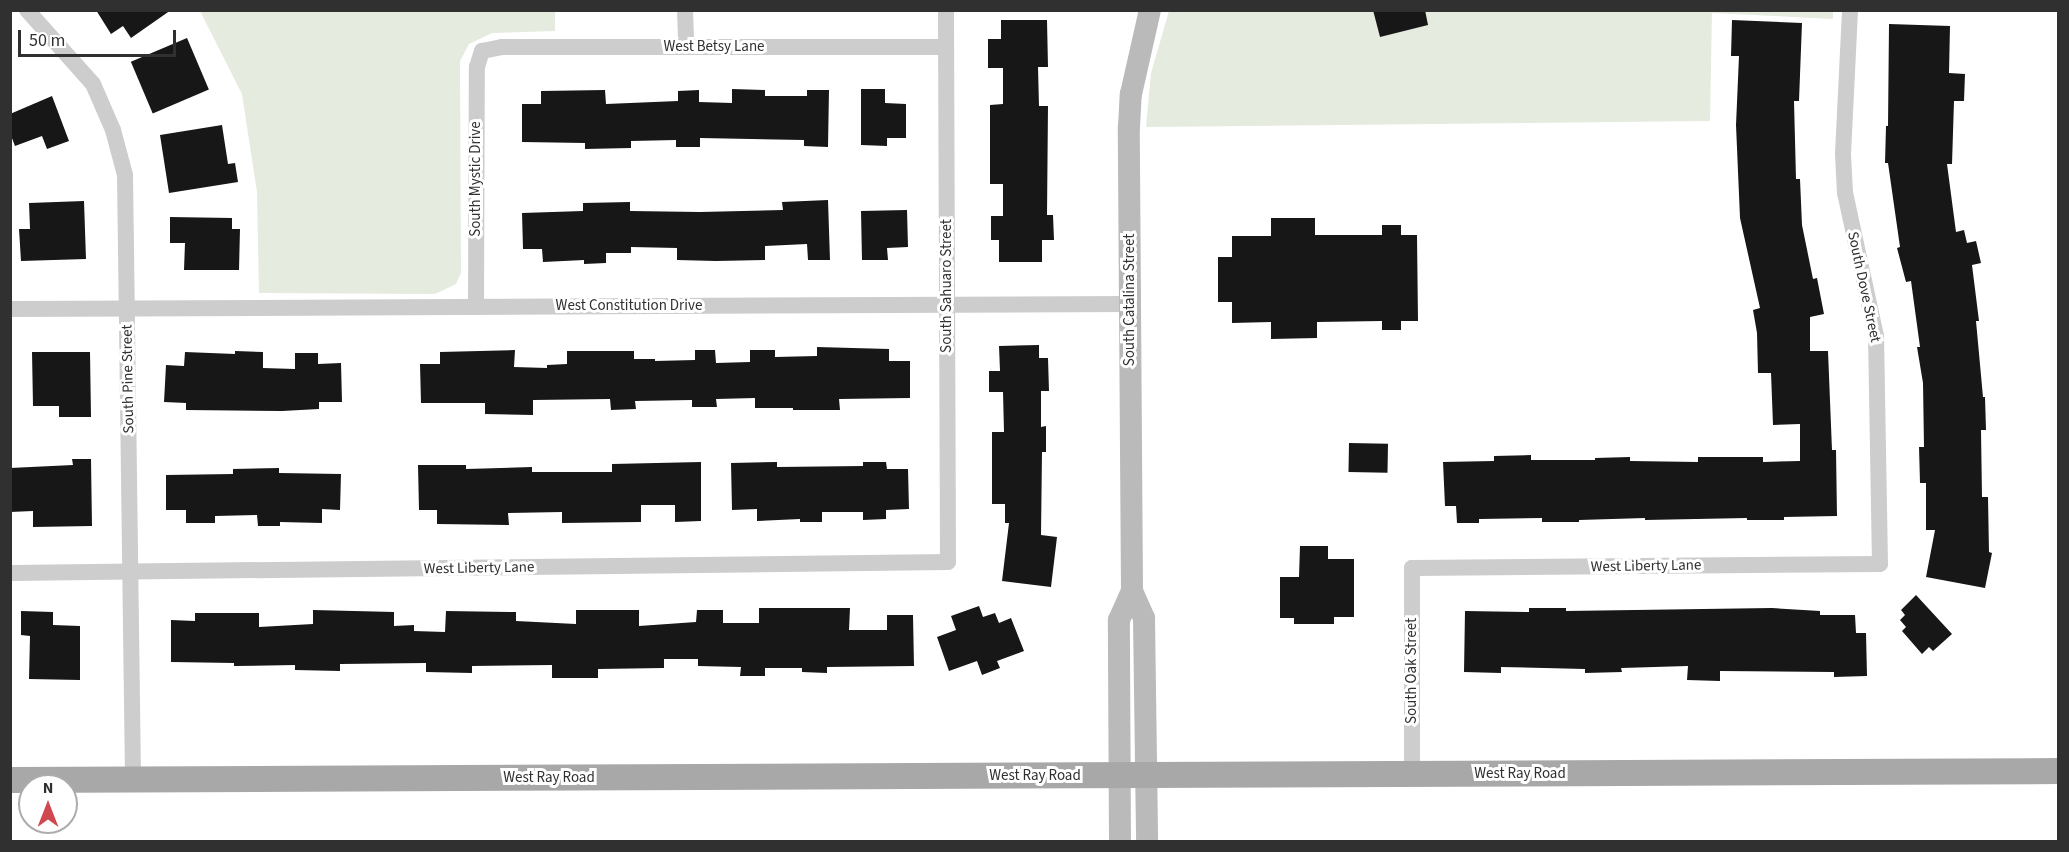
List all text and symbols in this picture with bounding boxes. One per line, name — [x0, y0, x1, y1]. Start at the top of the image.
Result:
scale bar — [21, 18, 178, 56]
text: 50 m — [29, 28, 65, 53]
street label: West Betsy Lane — [663, 38, 765, 56]
street label: South Mystic Drive — [467, 121, 485, 237]
street label: South Sahuaro Street — [938, 219, 956, 353]
street label: South Dove Street — [1843, 230, 1885, 344]
street label: South Catalina Street — [1121, 234, 1139, 366]
street label: West Constitution Drive — [556, 297, 702, 315]
street label: South Pine Street — [118, 324, 138, 434]
street label: West Liberty Lane — [1590, 556, 1702, 576]
street label: West Liberty Lane — [423, 558, 535, 578]
street label: South Oak Street — [1403, 618, 1421, 724]
street label: West Ray Road — [1474, 765, 1566, 783]
street label: West Ray Road — [989, 767, 1081, 785]
street label: West Ray Road — [503, 769, 595, 787]
north arrow — [18, 774, 78, 834]
text: N — [43, 777, 53, 799]

